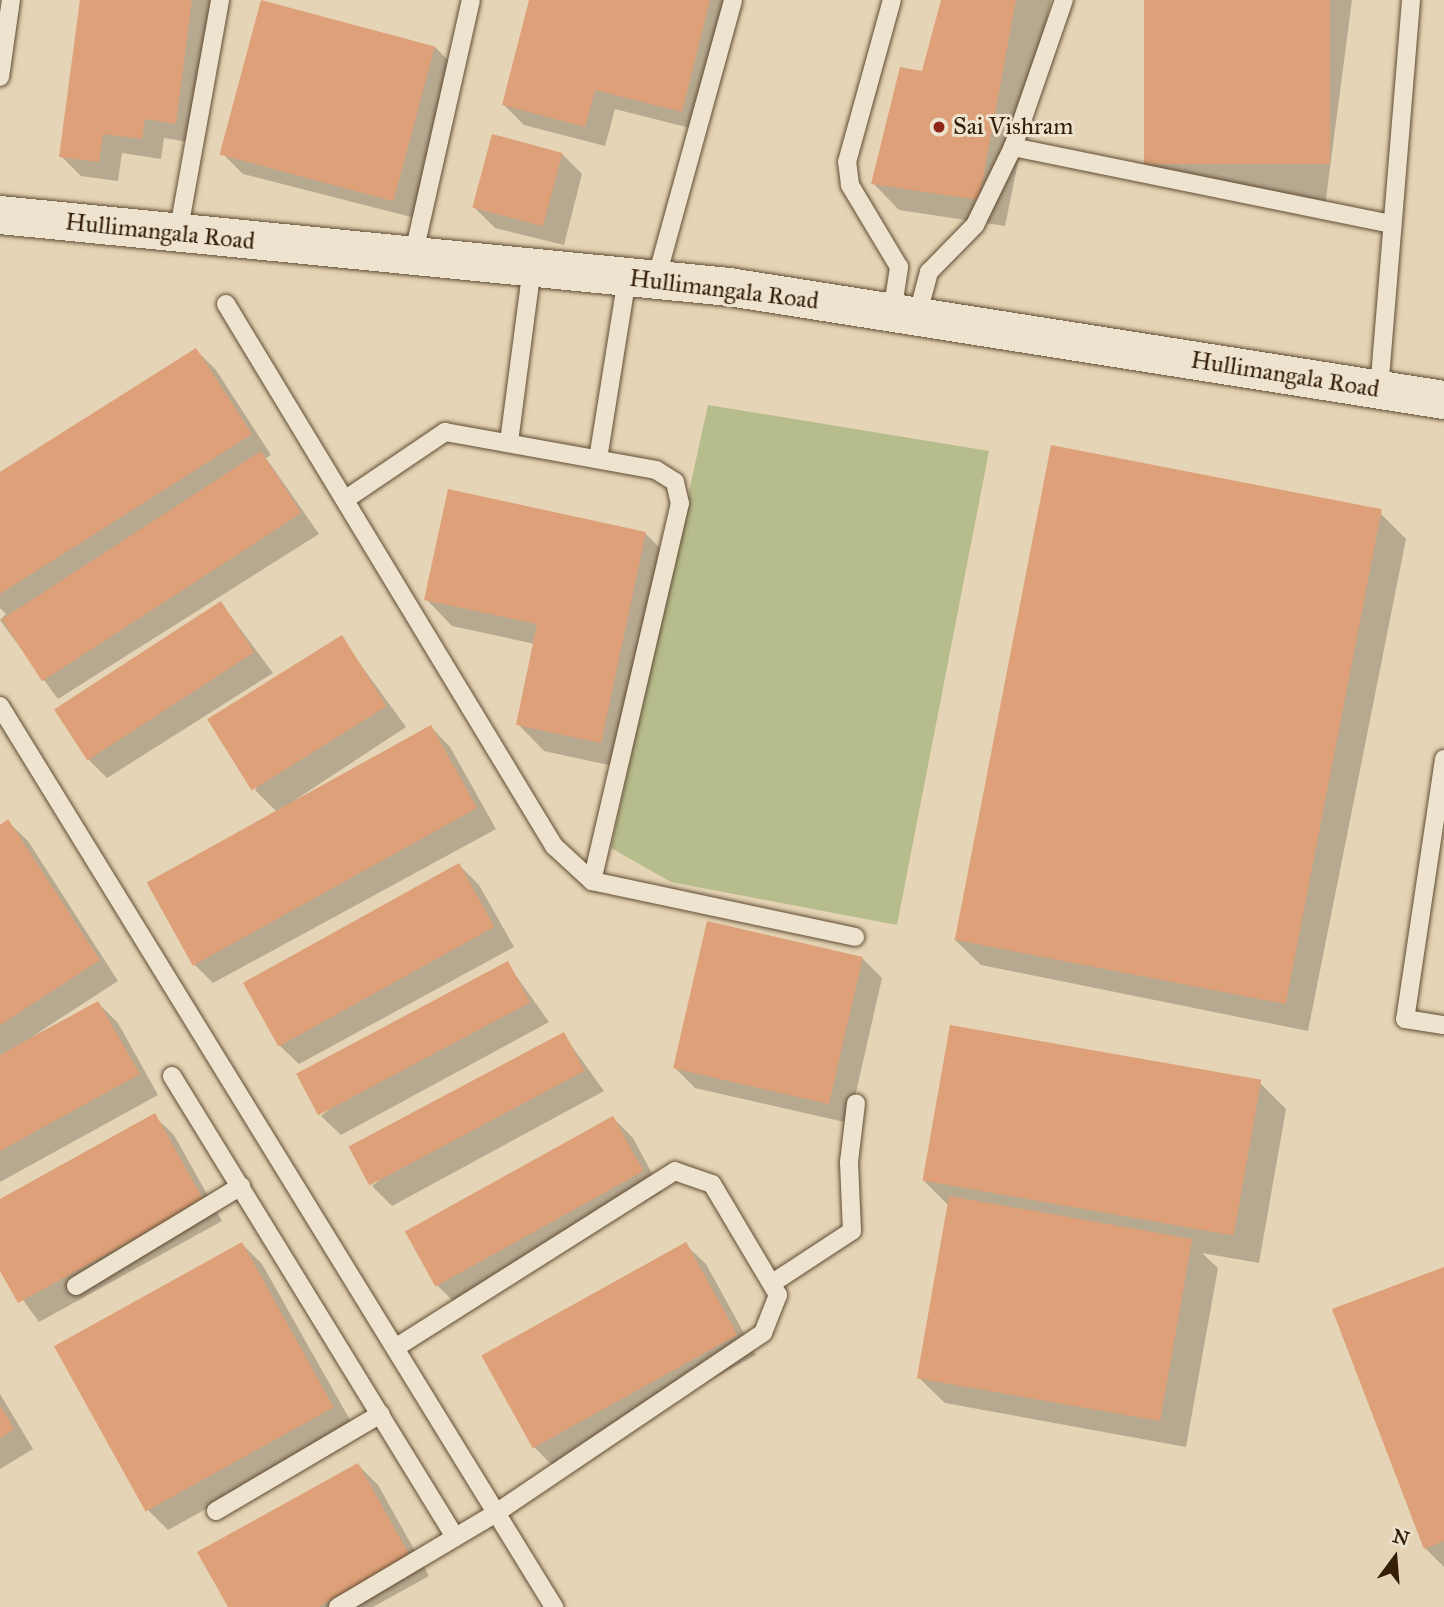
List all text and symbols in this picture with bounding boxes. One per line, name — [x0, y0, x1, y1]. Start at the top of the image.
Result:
place label: Sai Vishram — [953, 113, 1073, 141]
marker: Sai Vishram — [931, 119, 947, 135]
street label: Hullimangala Road — [64, 208, 256, 256]
street label: Hullimangala Road — [628, 264, 820, 316]
street label: Hullimangala Road — [1189, 346, 1381, 404]
north arrow — [1360, 1523, 1430, 1593]
text: N — [1390, 1524, 1412, 1551]

